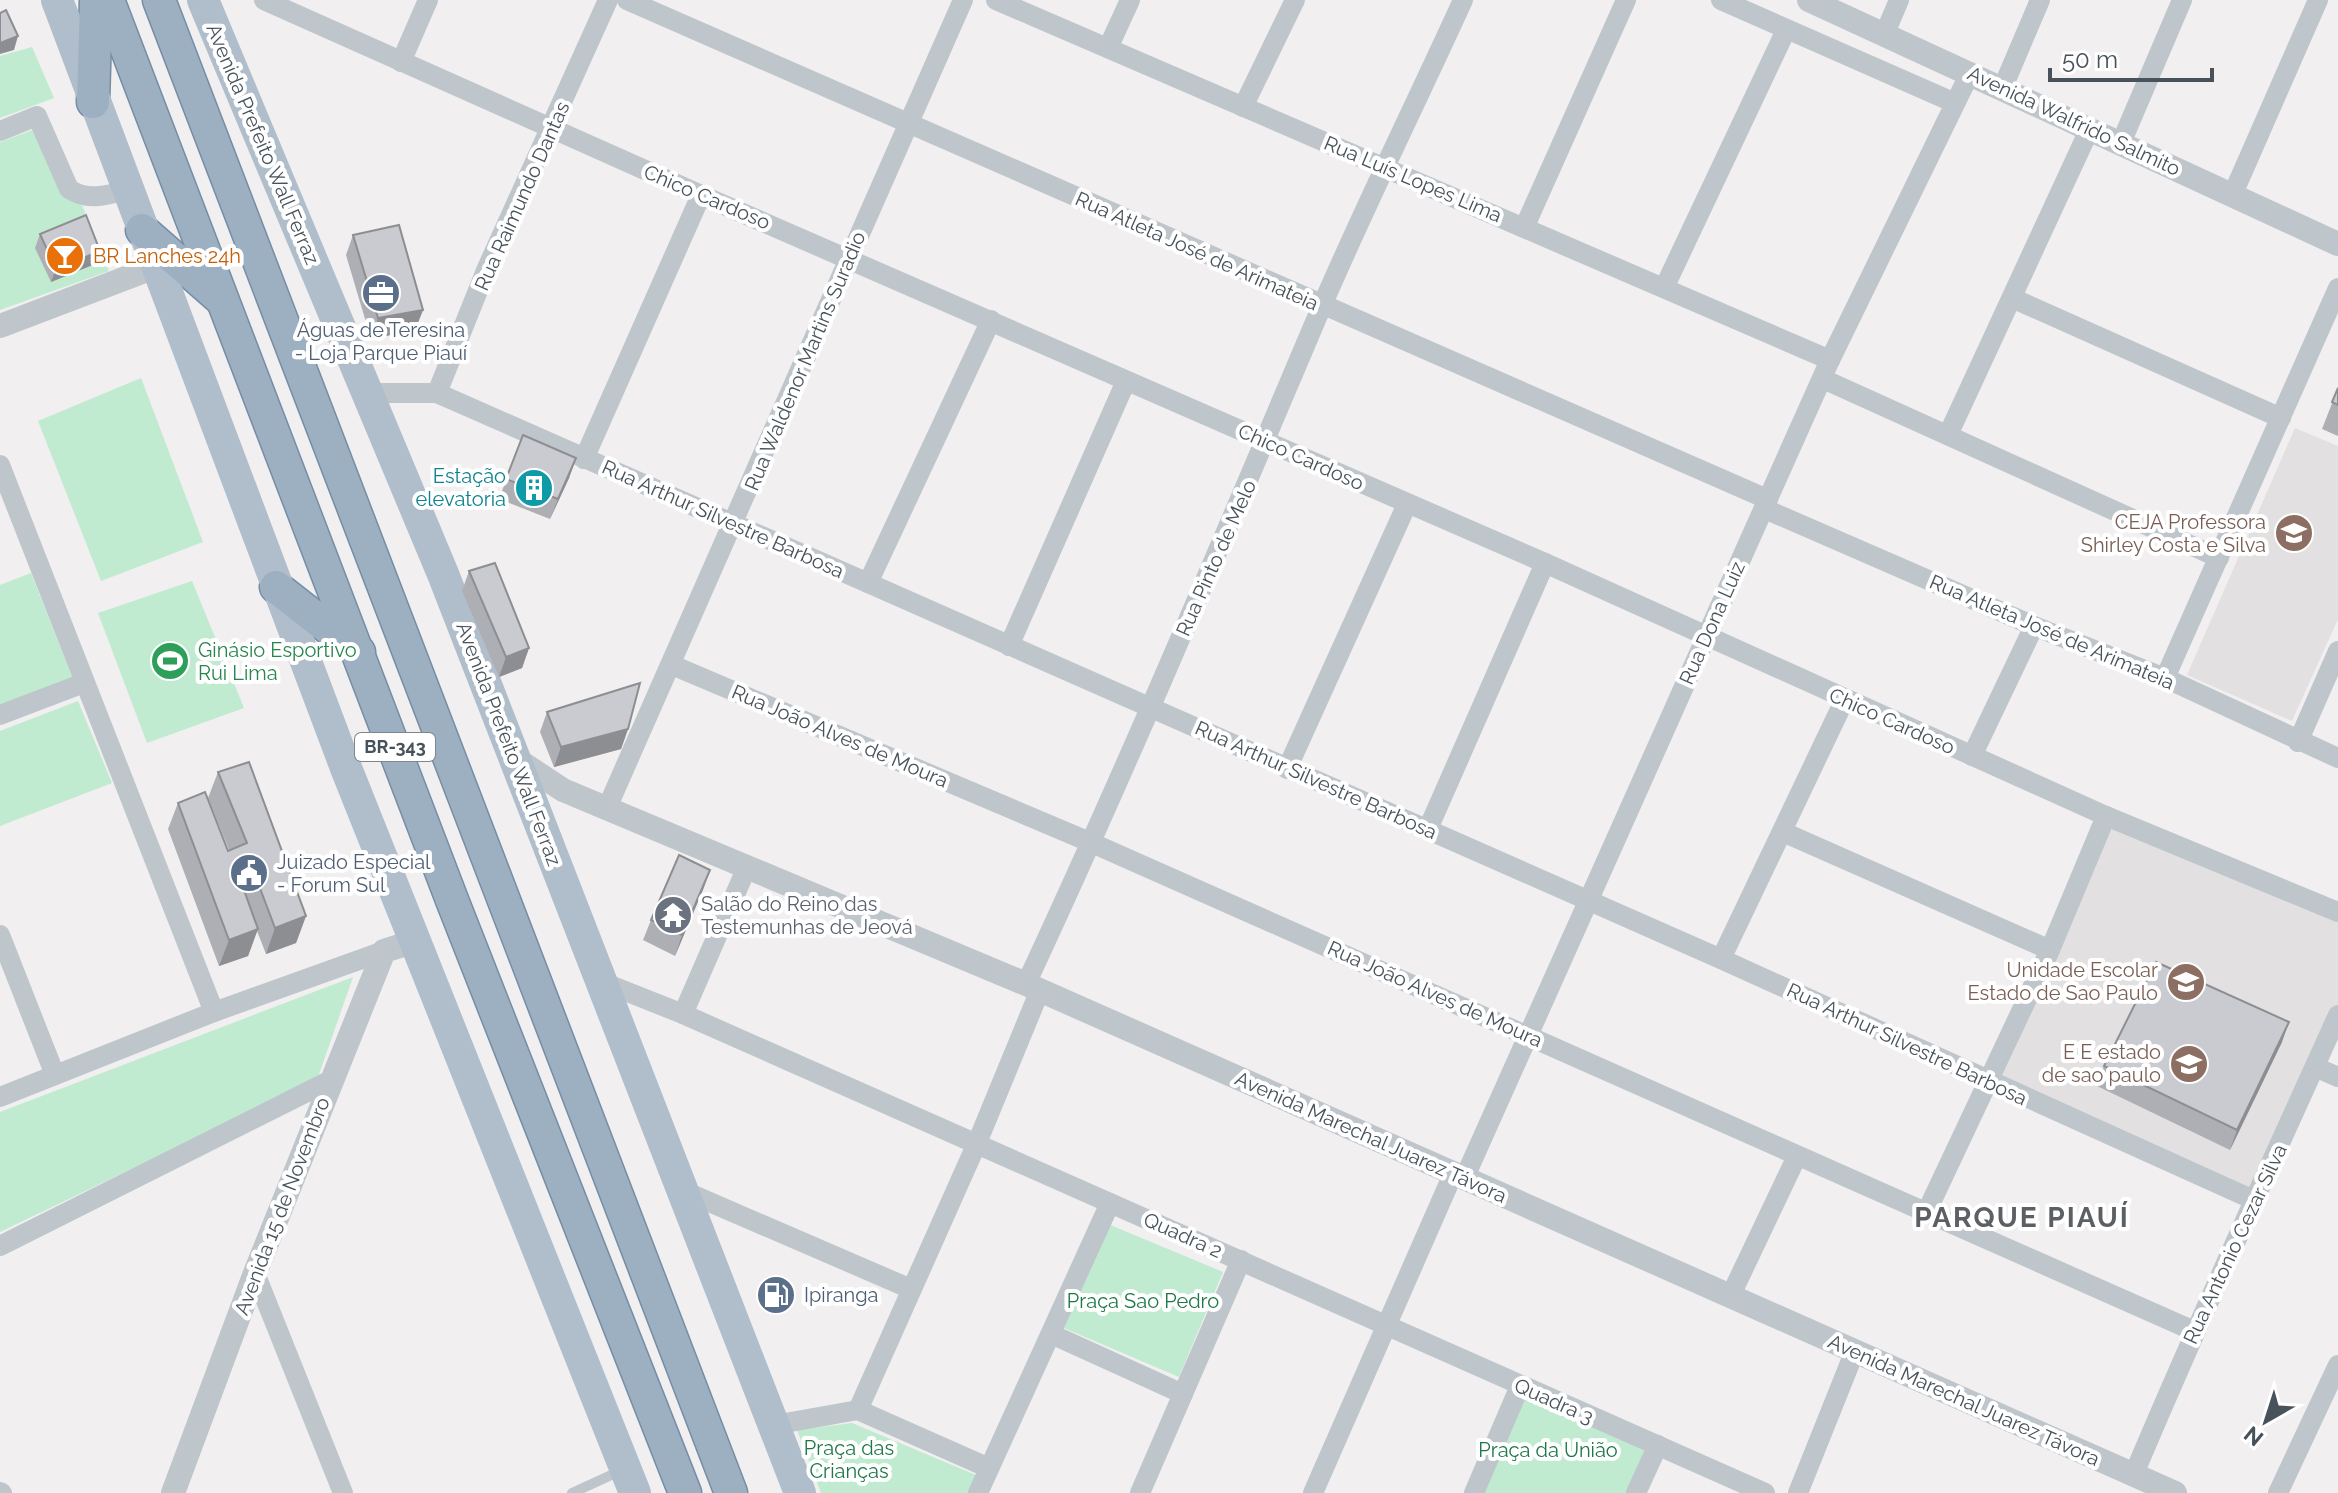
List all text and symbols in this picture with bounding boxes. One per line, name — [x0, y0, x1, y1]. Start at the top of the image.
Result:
street label: Avenida Prefeito Wall Ferraz — [201, 20, 325, 268]
scale bar — [2050, 32, 2212, 82]
text: 50 m — [2062, 45, 2118, 74]
street label: Avenida Walfrido Salmito — [1964, 61, 2184, 181]
street label: Rua Raimundo Dantas — [469, 98, 575, 294]
street label: Rua Luís Lopes Lima — [1320, 131, 1506, 227]
street label: Chico Cardoso — [640, 160, 774, 234]
street label: Rua Atleta José de Arimateia — [1072, 186, 1322, 316]
street label: Rua Waldenor Martins Suradio — [739, 228, 871, 494]
bar icon: BR Lanches 24h — [44, 235, 86, 277]
place label: BR Lanches 24h — [93, 244, 241, 268]
office icon: Águas de Teresina - Loja Parque Piauí — [360, 272, 402, 314]
place label: Águas de Teresina - Loja Parque Piauí — [295, 318, 468, 365]
street label: Chico Cardoso — [1235, 419, 1368, 495]
street label: Rua Arthur Silvestre Barbosa — [598, 455, 848, 583]
place label: Estação elevatoria — [415, 464, 506, 511]
building icon: Estação elevatoria — [513, 467, 555, 509]
street label: Rua Pinto de Melo — [1171, 476, 1261, 640]
place label: CEJA Professora Shirley Costa e Silva — [2081, 510, 2266, 557]
school or university icon: CEJA Professora Shirley Costa e Silva — [2273, 512, 2315, 554]
street label: Rua Dona Luiz — [1674, 558, 1750, 688]
street label: Rua Atleta José de Arimateia — [1926, 570, 2178, 694]
street label: Avenida Prefeito Wall Ferraz — [451, 619, 567, 869]
place label: Ginásio Esportivo Rui Lima — [198, 638, 357, 685]
sports icon: Ginásio Esportivo Rui Lima — [149, 640, 191, 682]
street label: Rua João Alves de Moura — [728, 680, 952, 792]
street label: Chico Cardoso — [1826, 683, 1959, 759]
street label: Rua Arthur Silvestre Barbosa — [1191, 716, 1441, 844]
road number: BR-343 — [355, 733, 435, 761]
place label: Juizado Especial - Forum Sul — [277, 850, 431, 897]
public building icon: Juizado Especial - Forum Sul — [228, 852, 270, 894]
place label: Salão do Reino das Testemunhas de Jeová — [701, 892, 913, 939]
temple icon: Salão do Reino das Testemunhas de Jeová — [652, 894, 694, 936]
street label: Rua João Alves de Moura — [1324, 936, 1546, 1052]
place label: Unidade Escolar Estado de Sao Paulo — [1967, 958, 2158, 1005]
school or university icon: Unidade Escolar Estado de Sao Paulo — [2165, 961, 2207, 1003]
street label: Rua Arthur Silvestre Barbosa — [1783, 978, 2031, 1110]
place label: E E estado de sao paulo — [2042, 1040, 2161, 1087]
school or university icon: E E estado de sao paulo — [2168, 1043, 2210, 1085]
street label: Avenida Marechal Juarez Távora — [1231, 1066, 1511, 1208]
street label: Avenida 15 de Novembro — [229, 1094, 335, 1318]
street label: Rua Antonio Cezar Silva — [2178, 1140, 2292, 1348]
district label: PARQUE PIAUÍ — [1914, 1201, 2130, 1234]
street label: Quadra 2 — [1140, 1207, 1226, 1263]
fuel station icon: Ipiranga — [755, 1274, 797, 1316]
place label: Ipiranga — [804, 1283, 878, 1307]
park label: Praça Sao Pedro — [1067, 1289, 1219, 1313]
street label: Avenida Marechal Juarez Távora — [1824, 1329, 2104, 1471]
street label: Quadra 3 — [1511, 1373, 1597, 1429]
north arrow — [2226, 1381, 2306, 1461]
text: N — [2239, 1421, 2268, 1452]
park label: Praça das Crianças — [804, 1436, 894, 1483]
park label: Praça da União — [1478, 1438, 1618, 1462]

